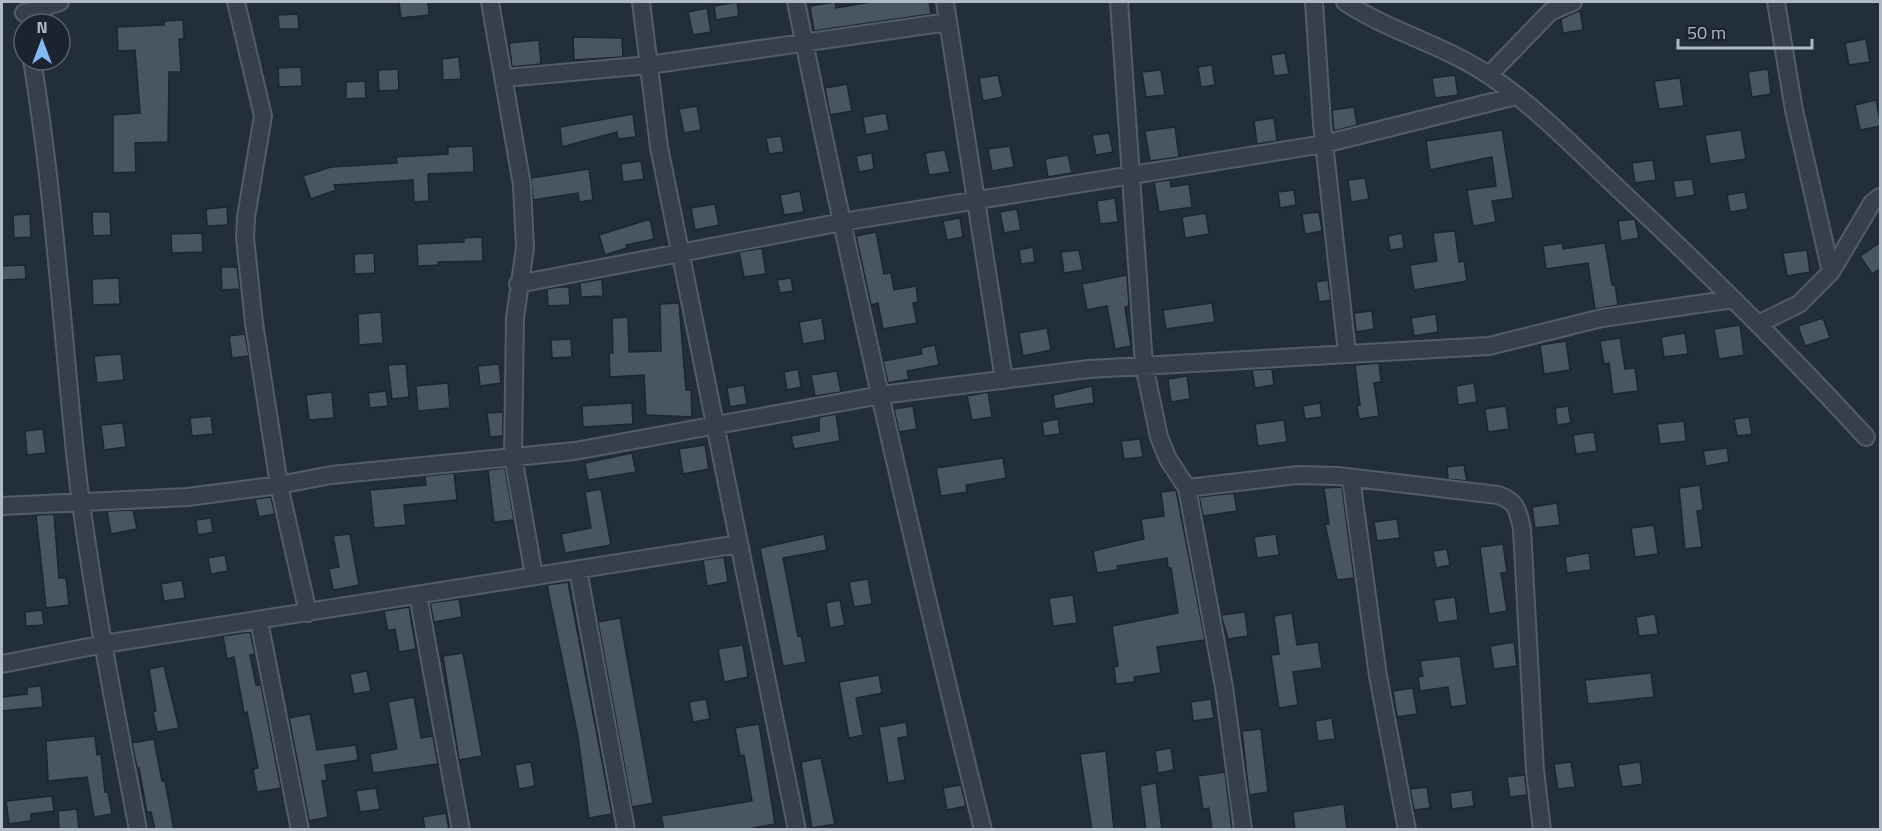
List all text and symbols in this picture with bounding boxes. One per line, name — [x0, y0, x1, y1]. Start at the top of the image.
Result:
north arrow — [12, 12, 72, 72]
scale bar — [1678, 12, 1812, 50]
text: N — [36, 15, 48, 39]
text: 50 m — [1687, 19, 1726, 46]

